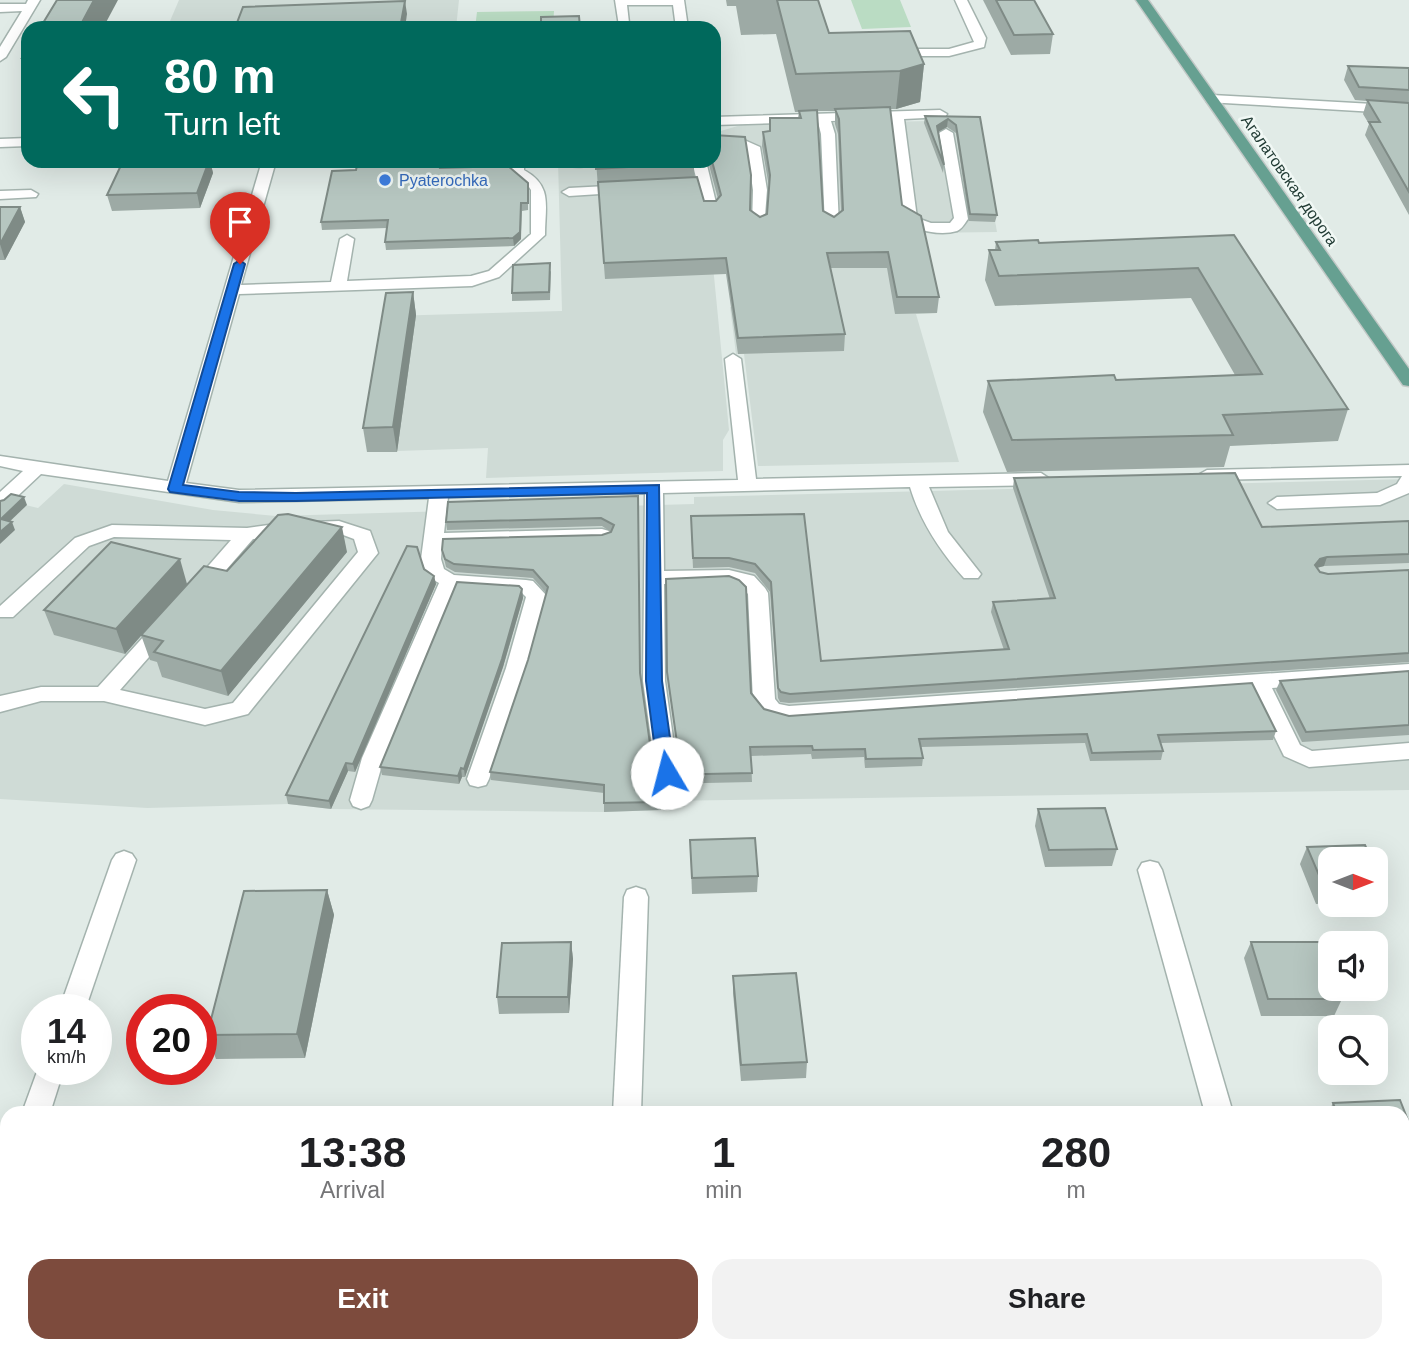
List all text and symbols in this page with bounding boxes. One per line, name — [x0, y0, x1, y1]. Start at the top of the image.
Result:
icon: left — [49, 49, 140, 140]
text: 80 m — [164, 49, 276, 103]
text: Turn left — [164, 106, 280, 142]
street label: Агалатовская дорога — [1238, 112, 1341, 249]
marker: Pyaterochka — [377, 172, 393, 188]
place label: Pyaterochka — [399, 172, 488, 189]
pin — [210, 192, 270, 264]
icon: arrive — [221, 203, 259, 241]
position arrow — [630, 736, 704, 810]
north arrow — [1318, 847, 1388, 917]
map controls — [1318, 847, 1388, 1085]
button: sound — [1318, 931, 1388, 1001]
speed limit sign: 20 — [126, 994, 217, 1085]
text: 14 — [47, 1011, 86, 1050]
button: search — [1318, 1015, 1388, 1085]
text: km/h — [47, 1047, 86, 1067]
text: 13:38 — [299, 1129, 406, 1176]
text: 1 — [712, 1129, 735, 1176]
text: 280 — [1041, 1129, 1111, 1176]
text: Arrival — [320, 1177, 385, 1203]
text: min — [705, 1177, 742, 1203]
text: m — [1067, 1177, 1086, 1203]
button: Exit — [28, 1259, 698, 1339]
button: Share — [712, 1259, 1382, 1339]

